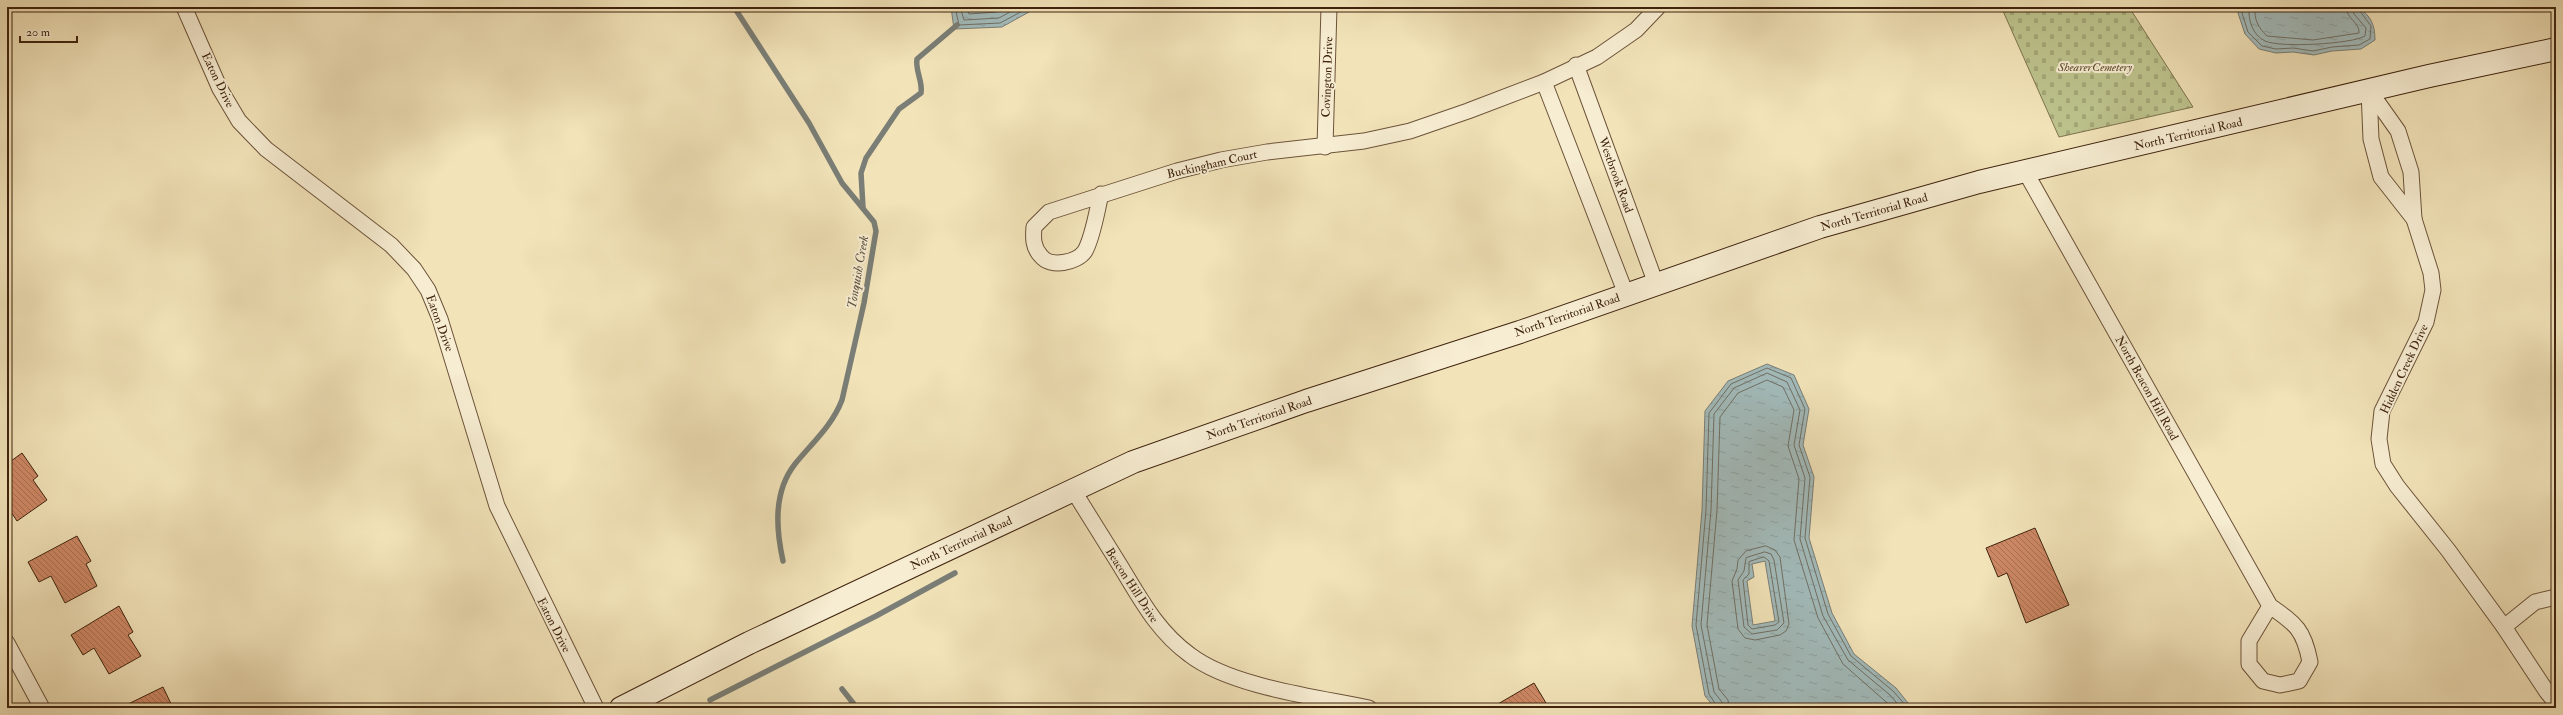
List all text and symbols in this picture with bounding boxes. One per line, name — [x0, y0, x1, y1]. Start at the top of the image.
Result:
scale bar — [20, 18, 77, 44]
text: 20 m — [26, 25, 51, 40]
street label: Covington Drive — [1319, 36, 1336, 118]
street label: Eaton Drive — [198, 50, 237, 110]
park label: ShearerCemetery — [2057, 60, 2133, 75]
street label: North Territorial Road — [2132, 115, 2244, 154]
street label: Westbrook Road — [1595, 134, 1636, 215]
street label: Buckingham Court — [1166, 147, 1259, 182]
street label: North Territorial Road — [1819, 190, 1930, 235]
water label: Tonquish Creek — [844, 234, 872, 310]
street label: North Territorial Road — [1512, 290, 1622, 341]
street label: Eaton Drive — [422, 293, 457, 354]
street label: Hidden Creek Drive — [2377, 322, 2432, 417]
street label: North Beacon Hill Road — [2112, 333, 2182, 443]
street label: North Territorial Road — [1204, 393, 1314, 444]
street label: North Territorial Road — [908, 513, 1015, 574]
street label: Beacon Hill Drive — [1102, 545, 1161, 626]
street label: Eaton Drive — [533, 595, 574, 655]

